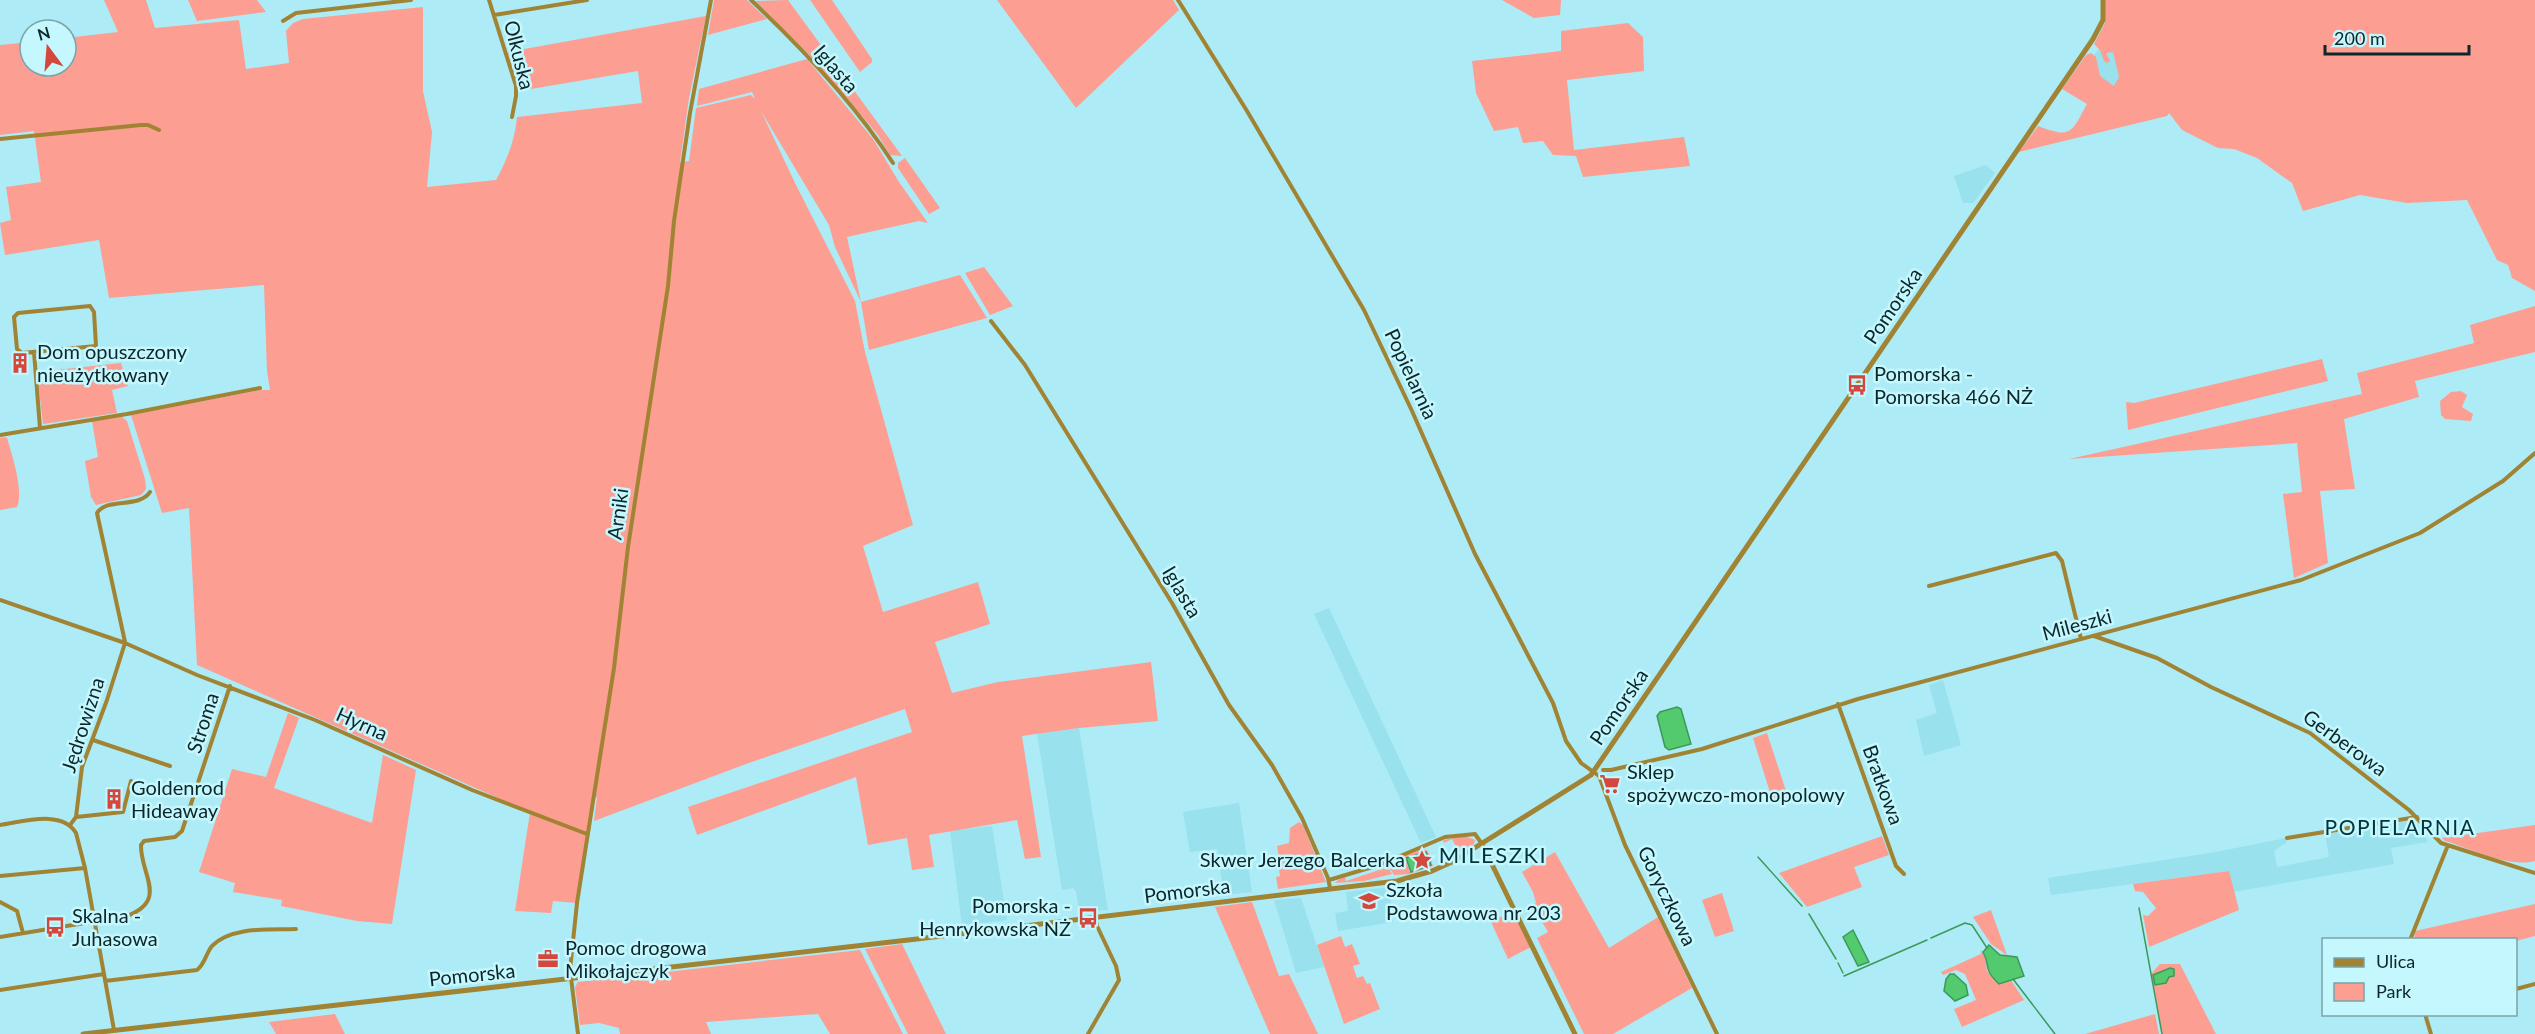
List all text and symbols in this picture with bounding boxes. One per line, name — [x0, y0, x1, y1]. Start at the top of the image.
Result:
north arrow — [18, 18, 78, 78]
street label: Olkuska — [500, 18, 540, 92]
scale bar — [2325, 18, 2469, 56]
text: N — [35, 22, 52, 44]
text: 200 m — [2334, 27, 2385, 49]
street label: Iglasta — [809, 39, 864, 97]
street label: Pomorska — [1858, 263, 1926, 348]
street label: Popielarnia — [1380, 324, 1443, 423]
place label: Dom opuszczony nieużytkowany — [37, 339, 188, 386]
building icon: Dom opuszczony nieużytkowany — [8, 351, 32, 375]
place label: Pomorska - Pomorska 466 NŻ — [1874, 361, 2033, 408]
bus stop icon: Pomorska - Pomorska 466 NŻ — [1845, 373, 1869, 397]
street label: Arniki — [602, 487, 632, 541]
street label: Iglasta — [1158, 561, 1208, 622]
street label: Mileszki — [2039, 603, 2114, 645]
street label: Pomorska — [1584, 664, 1652, 749]
street label: Jędrowizna — [55, 674, 109, 775]
street label: Stroma — [181, 689, 223, 756]
street label: Hyrna — [333, 701, 392, 745]
street label: Gerberowa — [2299, 704, 2392, 781]
street label: Bratkowa — [1858, 741, 1909, 828]
place label: Sklep spożywczo-monopolowy — [1627, 759, 1846, 806]
supermarket icon: Sklep spożywczo-monopolowy — [1598, 772, 1622, 796]
place label: Goldenrod Hideaway — [131, 775, 224, 822]
building icon: Goldenrod Hideaway — [102, 787, 126, 811]
district label: POPIELARNIA — [2325, 814, 2475, 839]
district label: MILESZKI — [1439, 841, 1547, 868]
street label: Goryczkowa — [1633, 842, 1702, 949]
place label: Skwer Jerzego Balcerka — [1200, 847, 1405, 871]
place icon: Skwer Jerzego Balcerka — [1410, 848, 1434, 872]
street label: Pomorska — [1142, 873, 1231, 907]
place label: Szkoła Podstawowa nr 203 — [1386, 877, 1561, 924]
school or university icon: Szkoła Podstawowa nr 203 — [1357, 889, 1381, 913]
place label: Pomorska - Henrykowska NŻ — [919, 893, 1071, 940]
place label: Skalna - Juhasowa — [72, 903, 158, 950]
bus stop icon: Pomorska - Henrykowska NŻ — [1076, 906, 1100, 930]
bus stop icon: Skalna - Juhasowa — [43, 915, 67, 939]
place label: Pomoc drogowa Mikołajczyk — [565, 935, 707, 982]
legend — [2322, 938, 2517, 1016]
office icon: Pomoc drogowa Mikołajczyk — [536, 947, 560, 971]
text: Ulica — [2376, 950, 2415, 972]
street label: Pomorska — [428, 958, 516, 990]
text: Park — [2376, 980, 2412, 1002]

